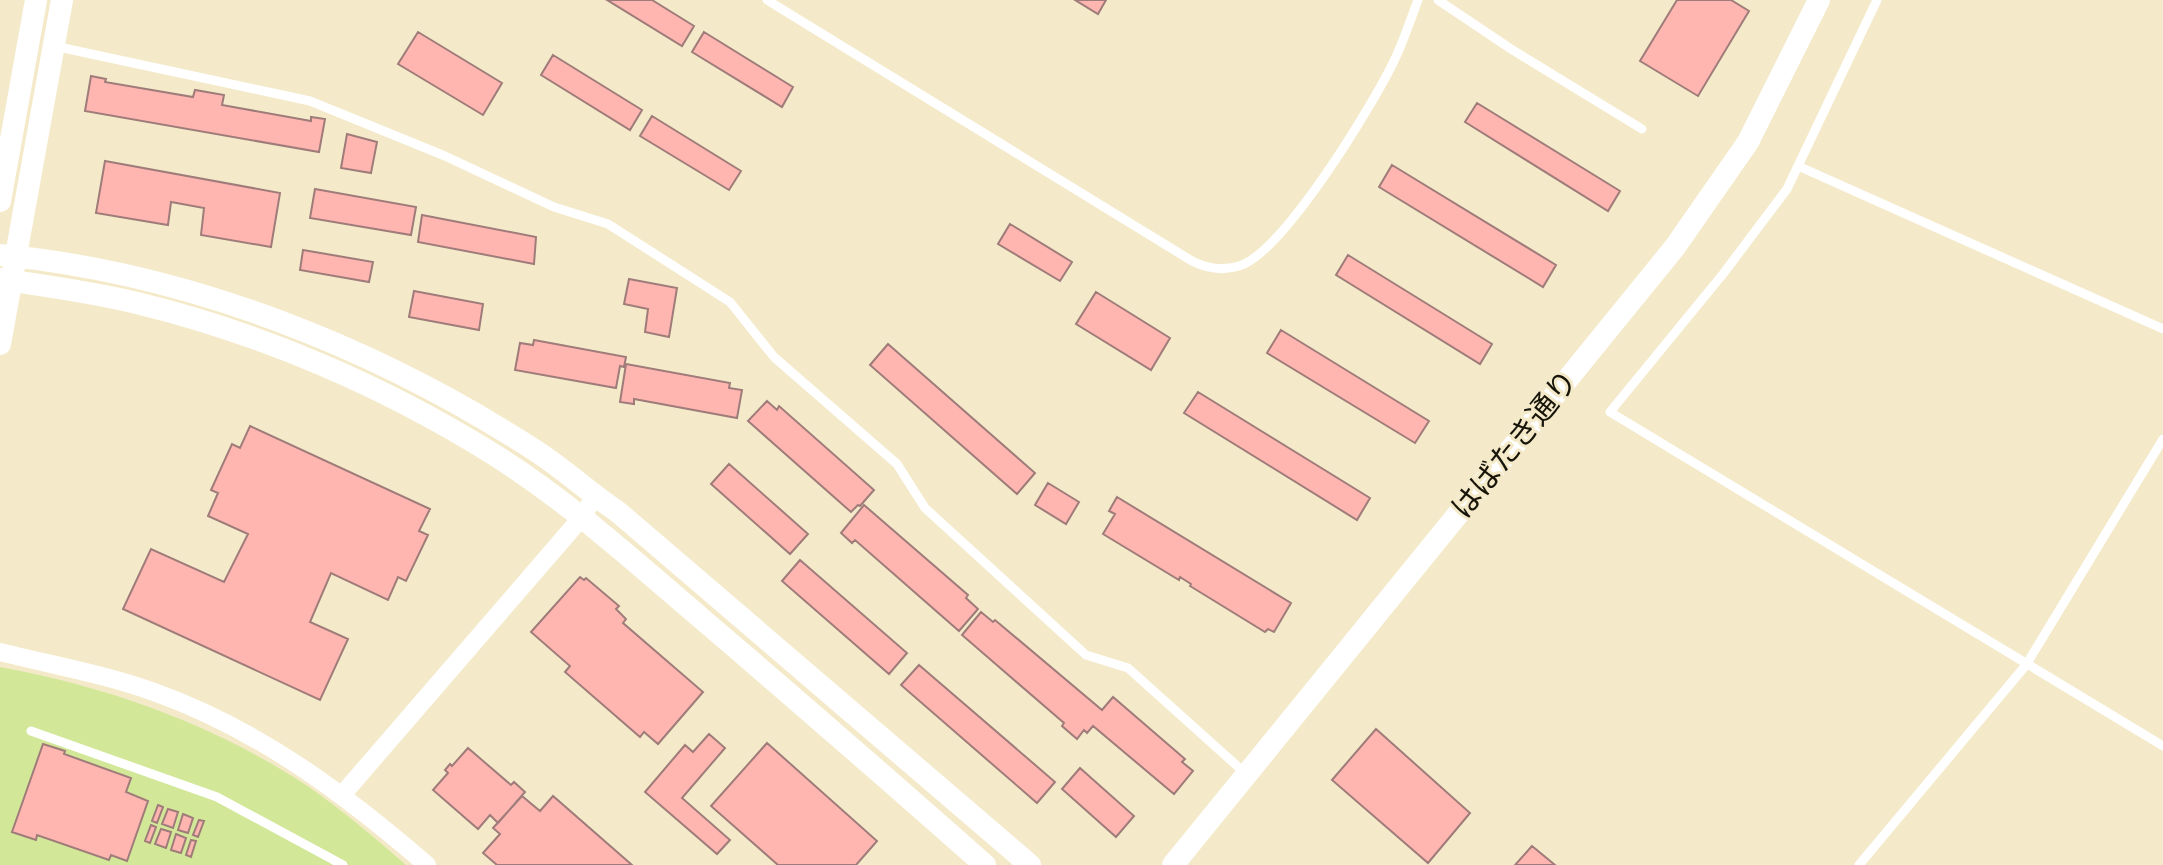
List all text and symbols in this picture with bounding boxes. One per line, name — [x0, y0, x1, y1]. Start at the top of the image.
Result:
street label: はばたき通り — [1443, 362, 1585, 526]

